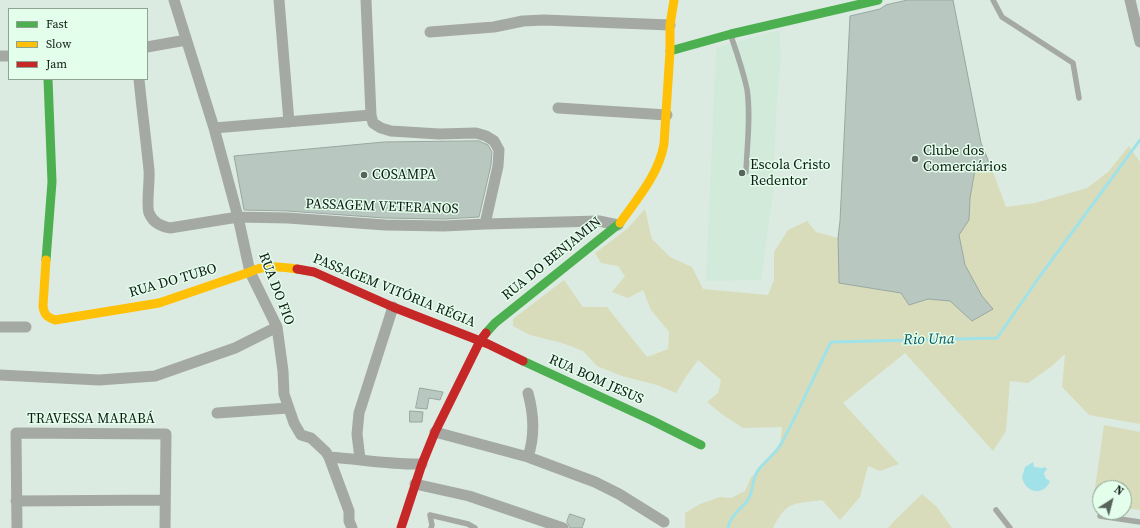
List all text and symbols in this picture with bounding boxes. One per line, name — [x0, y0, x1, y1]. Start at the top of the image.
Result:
legend — [8, 8, 148, 80]
text: Fast — [46, 16, 68, 32]
text: Slow — [46, 36, 71, 52]
text: Jam — [46, 56, 67, 72]
place label: Clube dos Comerciários — [923, 143, 1007, 176]
marker: Clube dos Comerciários — [910, 154, 920, 164]
place label: Escola Cristo Redentor — [750, 157, 831, 190]
place label: COSAMPA — [372, 167, 436, 183]
marker: Escola Cristo Redentor — [737, 168, 747, 178]
marker: COSAMPA — [359, 170, 369, 180]
street label: PASSAGEM VETERANOS — [305, 196, 459, 218]
street label: RUA DO BENJAMIN — [499, 214, 605, 304]
street label: RUA DO FIO — [254, 250, 298, 328]
street label: PASSAGEM VITÓRIA RÉGIA — [310, 251, 478, 331]
street label: RUA DO TUBO — [127, 260, 219, 302]
water label: Rio Una — [903, 331, 955, 349]
street label: RUA BOM JESUS — [546, 352, 646, 408]
street label: TRAVESSA MARABÁ — [27, 411, 155, 427]
north arrow — [1092, 480, 1132, 520]
text: N — [1111, 482, 1126, 499]

